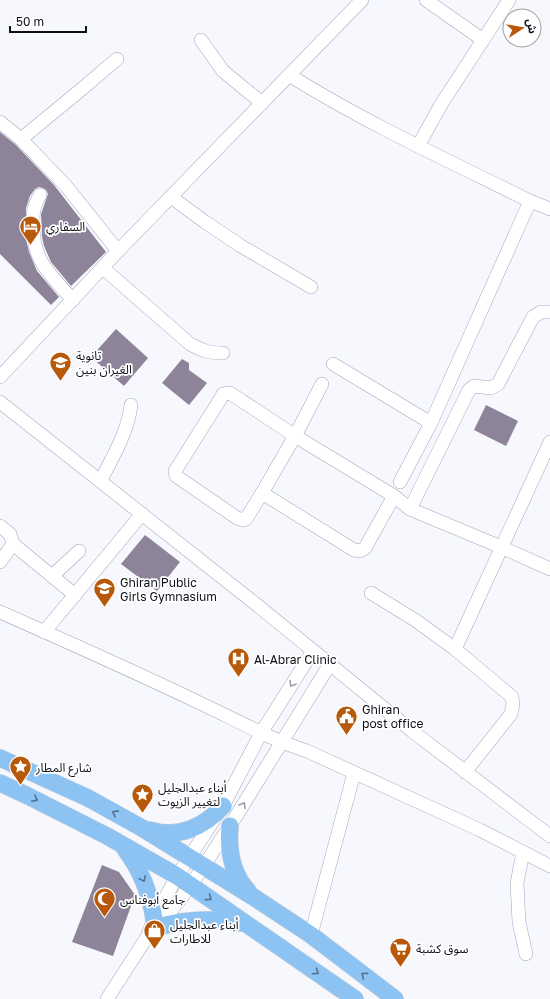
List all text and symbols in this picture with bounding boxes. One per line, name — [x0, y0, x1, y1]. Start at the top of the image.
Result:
scale bar — [10, 8, 86, 34]
north arrow — [502, 8, 542, 48]
text: 50 m — [16, 14, 44, 29]
text: ش — [523, 17, 540, 35]
hotel icon: السفاري — [17, 213, 43, 246]
place label: السفاري — [46, 219, 85, 236]
place label: تانوية الغيران بنين — [76, 348, 132, 377]
school or university icon: تانوية الغيران بنين — [47, 349, 73, 382]
place label: Ghiran Public Girls Gymnasium — [120, 575, 217, 604]
school or university icon: Ghiran Public Girls Gymnasium — [92, 576, 118, 609]
hospital icon: Al-Abrar Clinic — [225, 646, 251, 679]
place label: Al-Abrar Clinic — [254, 652, 337, 667]
one-way arrow — [290, 680, 297, 687]
place label: Ghiran post office — [362, 702, 423, 731]
public building icon: Ghiran post office — [333, 703, 359, 736]
place icon: شارع المطار — [8, 754, 34, 787]
place label: شارع المطار — [35, 760, 92, 777]
place label: أبناء عبدالجليل لتغيير الزيوت — [158, 780, 227, 809]
place icon: أبناء عبدالجليل لتغيير الزيوت — [129, 781, 155, 814]
one-way arrow — [31, 794, 39, 802]
one-way arrow — [238, 802, 245, 809]
one-way arrow — [112, 810, 119, 818]
one-way arrow — [138, 875, 146, 882]
mosque icon: جامع أبوفناس — [91, 886, 117, 919]
place label: جامع أبوفناس — [120, 892, 185, 909]
one-way arrow — [205, 893, 212, 901]
place label: أبناء عبدالجليل للاطارات — [170, 917, 239, 946]
shop icon: أبناء عبدالجليل للاطارات — [142, 918, 168, 951]
supermarket icon: سوق كشبة — [387, 935, 413, 968]
place label: سوق كشبة — [416, 941, 468, 956]
one-way arrow — [312, 967, 319, 975]
one-way arrow — [362, 973, 369, 980]

